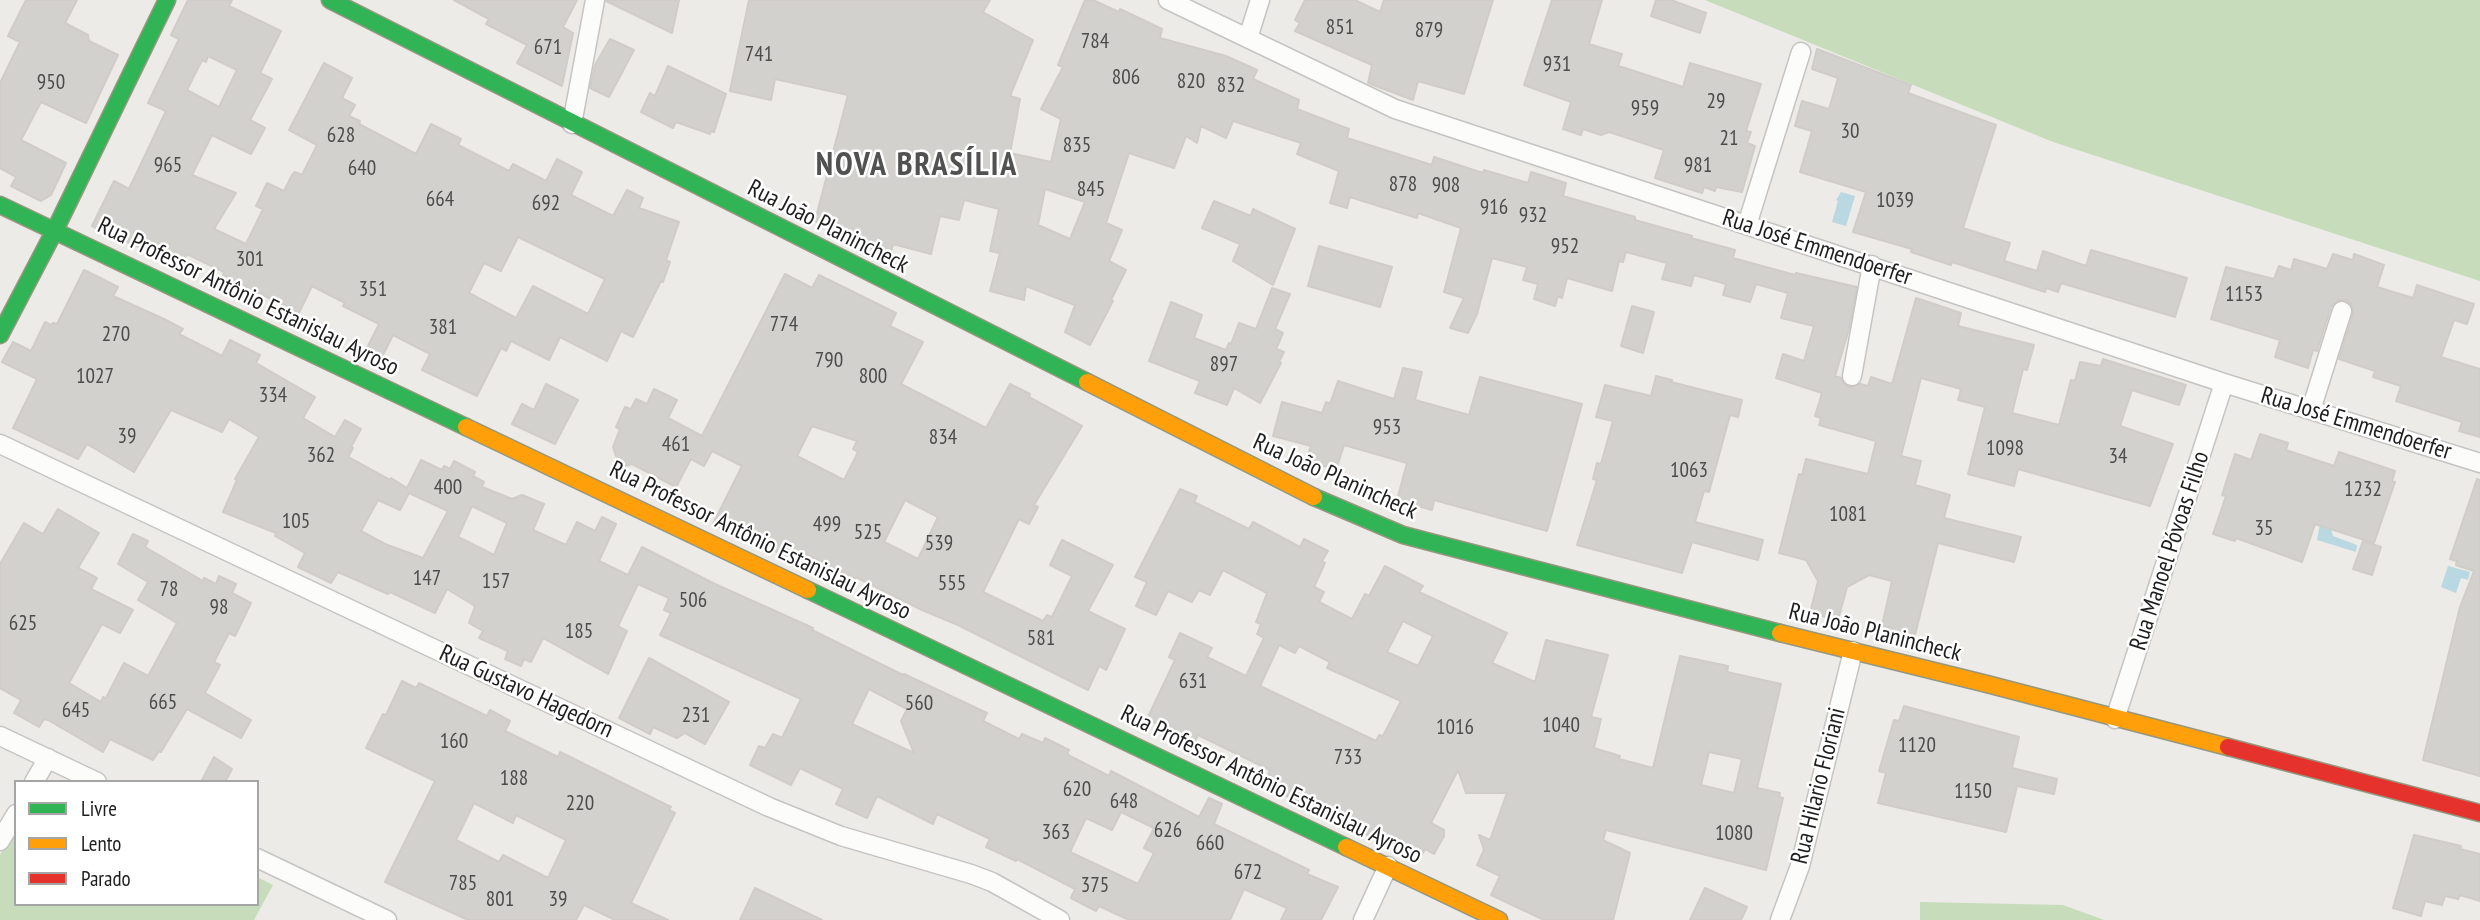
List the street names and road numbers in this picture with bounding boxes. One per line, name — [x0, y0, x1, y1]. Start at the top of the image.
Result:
street label: Rua João Planincheck — [743, 174, 913, 280]
street label: Rua José Emmendoerfer — [1719, 204, 1915, 292]
street label: Rua Professor Antônio Estanislau Ayroso — [93, 211, 403, 383]
street label: Rua José Emmendoerfer — [2257, 381, 2455, 467]
street label: Rua João Planincheck — [1248, 428, 1422, 526]
street label: Rua Manoel Póvoas Filho — [2124, 448, 2216, 654]
street label: Rua Professor Antônio Estanislau Ayroso — [605, 455, 915, 627]
street label: Rua João Planincheck — [1786, 598, 1964, 668]
street label: Rua Gustavo Hagedorn — [434, 639, 618, 745]
street label: Rua Professor Antônio Estanislau Ayroso — [1116, 699, 1426, 871]
street label: Rua Hilario Floriani — [1786, 705, 1852, 867]

